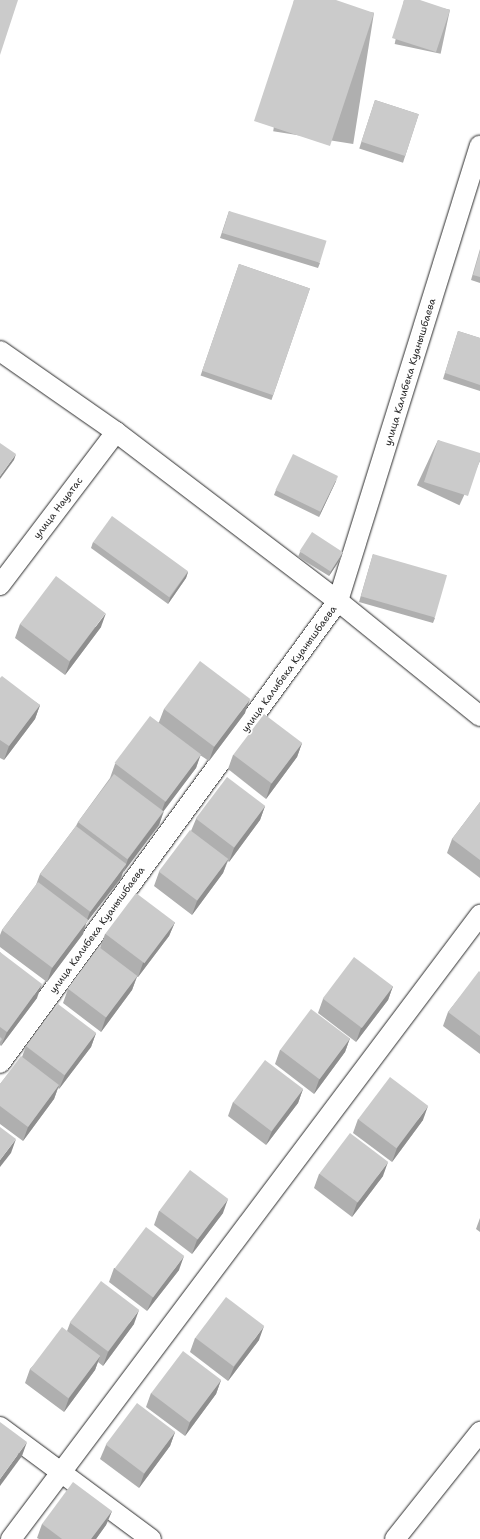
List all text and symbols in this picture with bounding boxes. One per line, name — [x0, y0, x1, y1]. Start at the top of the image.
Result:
street label: улица Калибека Куанышбаева — [382, 297, 438, 447]
street label: улица Науатас — [31, 475, 85, 541]
street label: улица Калибека Куанышбаева — [239, 603, 339, 735]
street label: улица Калибека Куанышбаева — [47, 864, 147, 996]

